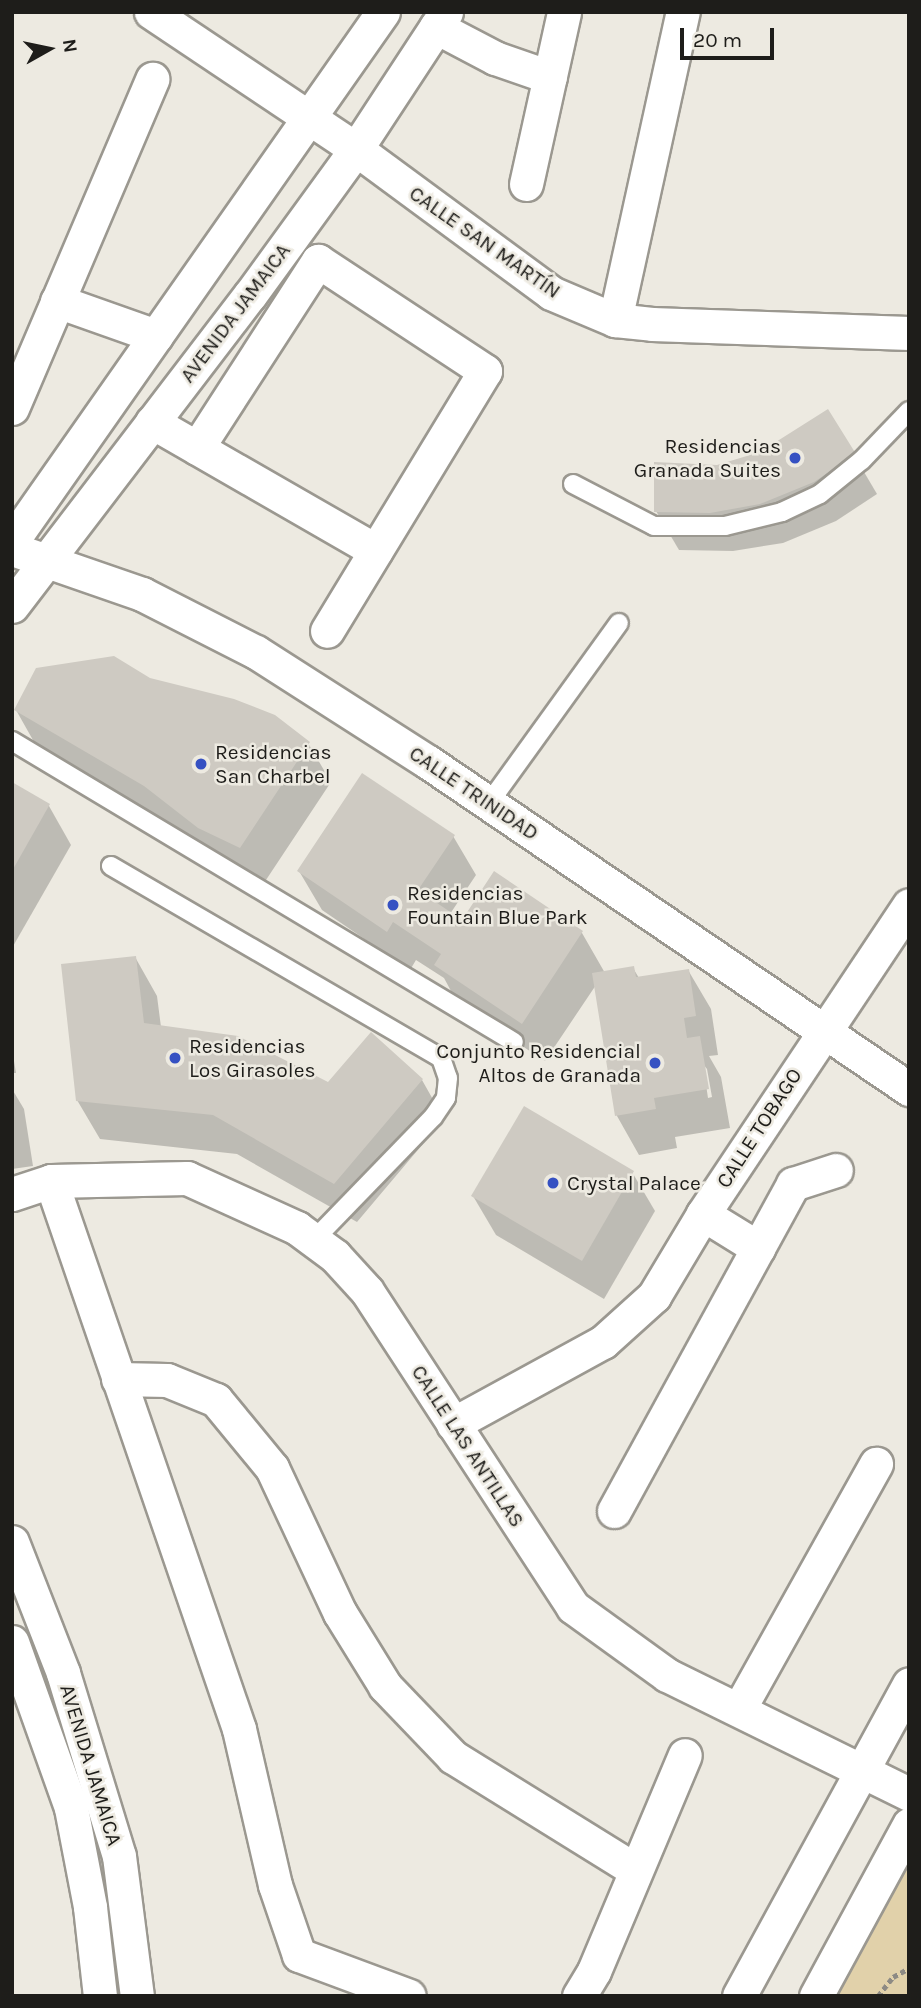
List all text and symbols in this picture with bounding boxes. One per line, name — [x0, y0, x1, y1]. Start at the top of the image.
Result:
north arrow — [14, 14, 84, 84]
scale bar — [683, 14, 778, 58]
text: 20 m — [693, 28, 742, 52]
text: N — [58, 37, 82, 54]
street label: CALLE SAN MARTÍN — [404, 180, 566, 304]
street label: AVENIDA JAMAICA — [175, 239, 295, 387]
place label: Residencias Granada Suites — [634, 433, 781, 483]
marker: Residencias Granada Suites — [787, 450, 803, 466]
place label: Residencias San Charbel — [215, 739, 332, 789]
street label: CALLE TRINIDAD — [405, 740, 543, 846]
marker: Residencias San Charbel — [193, 756, 209, 772]
place label: Residencias Fountain Blue Park — [407, 880, 588, 930]
marker: Residencias Fountain Blue Park — [385, 897, 401, 913]
place label: Residencias Los Girasoles — [189, 1033, 315, 1083]
place label: Conjunto Residencial Altos de Granada — [436, 1038, 641, 1088]
marker: Residencias Los Girasoles — [167, 1050, 183, 1066]
marker: Conjunto Residencial Altos de Granada — [647, 1055, 663, 1071]
street label: CALLE TOBAGO — [711, 1063, 807, 1193]
place label: Crystal Palace — [567, 1170, 701, 1196]
marker: Crystal Palace — [545, 1175, 561, 1191]
street label: CALLE LAS ANTILLAS — [406, 1360, 530, 1532]
street label: AVENIDA JAMAICA — [54, 1681, 128, 1849]

